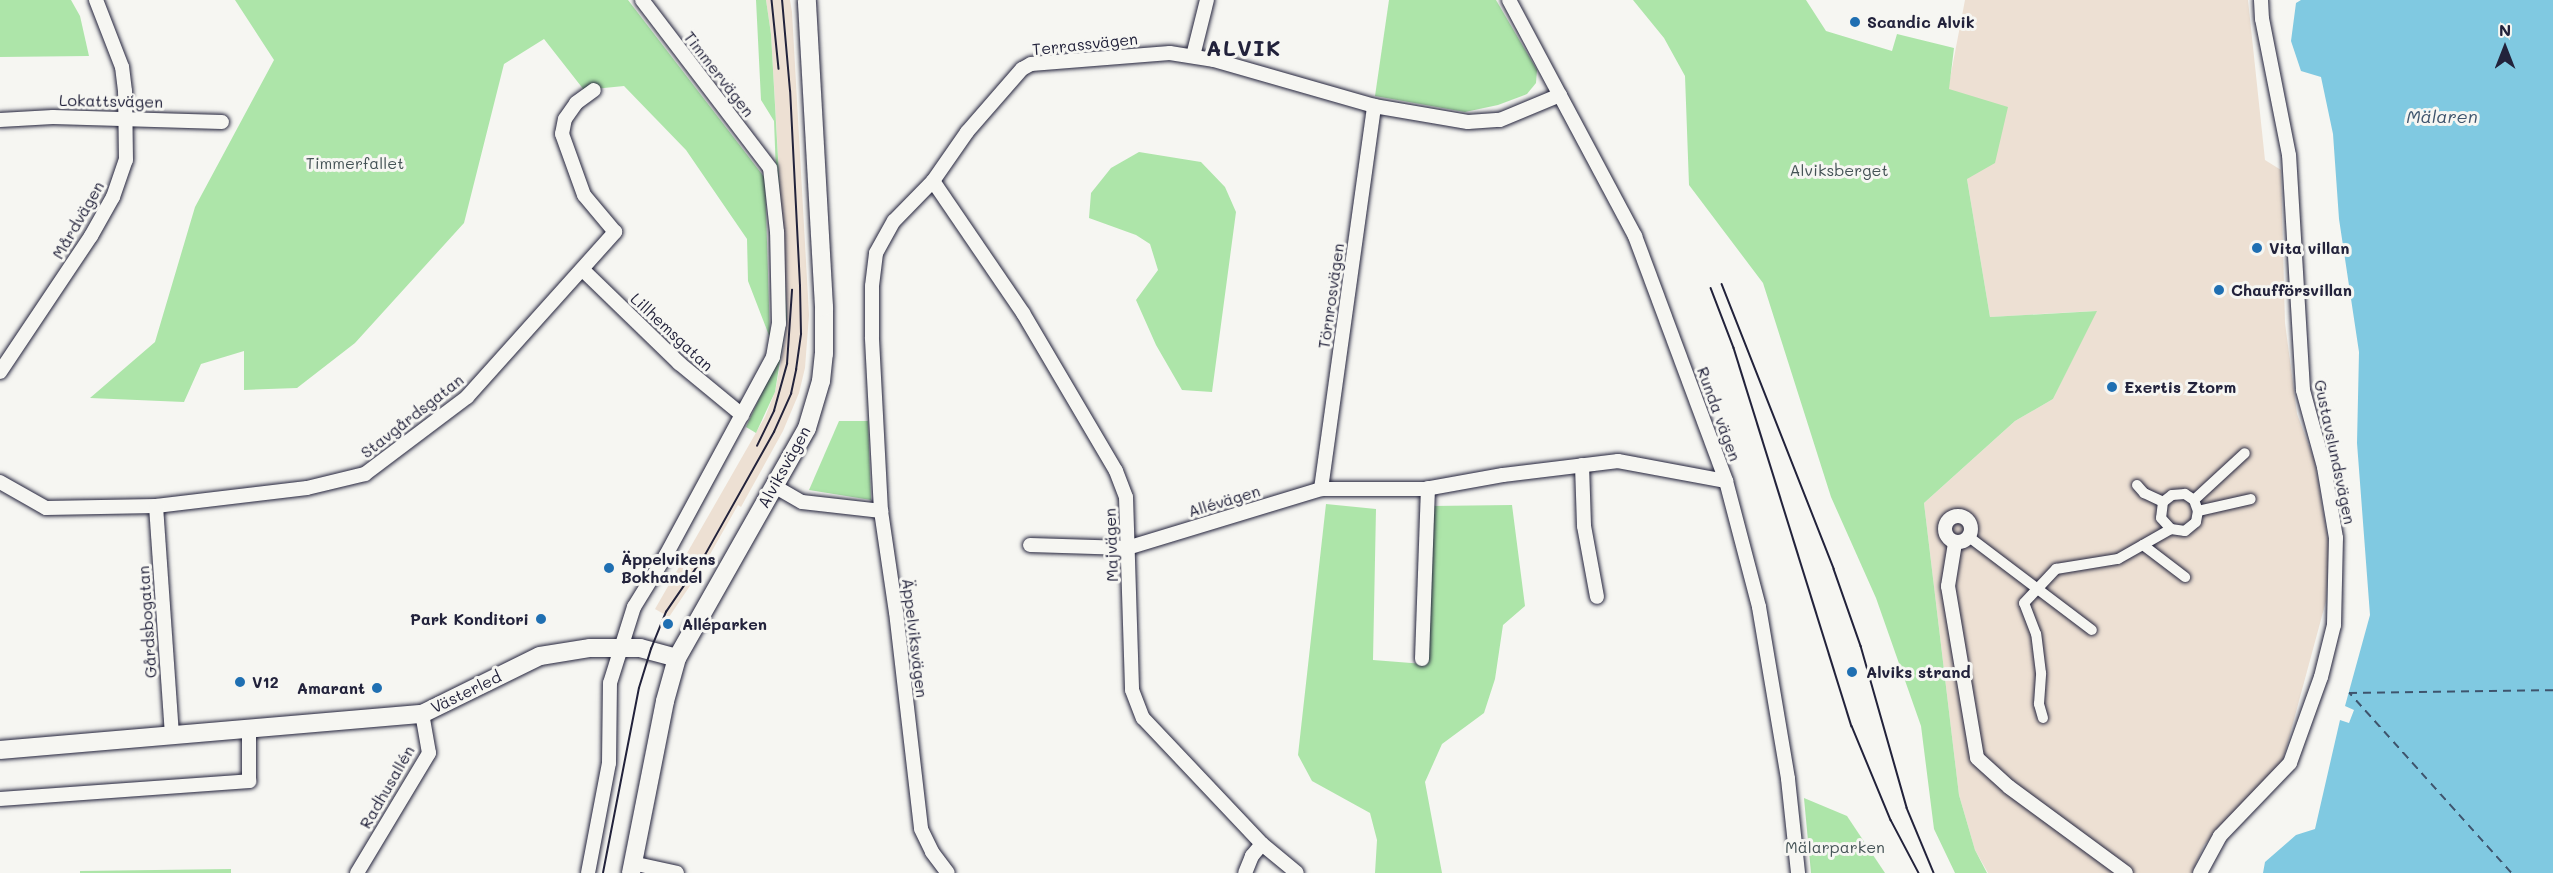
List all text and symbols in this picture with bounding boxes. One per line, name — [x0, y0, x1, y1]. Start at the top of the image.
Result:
place label: Scandic Alvik — [1867, 12, 1975, 32]
marker: Scandic Alvik — [1848, 15, 1862, 29]
north arrow — [2475, 18, 2535, 78]
text: N — [2499, 19, 2511, 40]
street label: Timmervägen — [680, 27, 758, 121]
street label: Terrassvägen — [1031, 29, 1139, 59]
district label: ALVIK — [1206, 35, 1282, 61]
street label: Lokattsvägen — [59, 90, 163, 112]
water label: Mälaren — [2406, 105, 2478, 127]
park label: Timmerfallet — [306, 153, 404, 173]
park label: Alviksberget — [1789, 160, 1889, 180]
street label: Mårdvägen — [48, 178, 108, 262]
place label: Vita villan — [2269, 238, 2349, 258]
marker: Vita villan — [2250, 241, 2264, 255]
street label: Törnrosvägen — [1314, 242, 1348, 350]
place label: Chaufförsvillan — [2231, 280, 2352, 300]
marker: Chaufförsvillan — [2212, 283, 2226, 297]
street label: Lillhemsgatan — [627, 289, 717, 375]
street label: Runda vägen — [1693, 364, 1745, 464]
street label: Stavgårdsgatan — [357, 370, 467, 462]
place label: Exertis Ztorm — [2124, 377, 2236, 397]
street label: Gustavslundsvägen — [2310, 378, 2360, 526]
marker: Exertis Ztorm — [2105, 380, 2119, 394]
street label: Alviksvägen — [754, 423, 814, 511]
street label: Allévägen — [1186, 481, 1262, 521]
street label: Majvägen — [1100, 508, 1122, 582]
place label: Äppelvikens Bokhandel — [621, 549, 716, 587]
marker: Äppelvikens Bokhandel — [602, 561, 616, 575]
street label: Gårdsbogatan — [133, 565, 161, 679]
street label: Äppelviksvägen — [898, 577, 932, 699]
place label: Park Konditori — [410, 609, 529, 629]
marker: Park Konditori — [534, 612, 548, 626]
place label: Alléparken — [682, 614, 767, 634]
marker: Alléparken — [659, 615, 677, 633]
place label: Alviks strand — [1866, 662, 1971, 682]
marker: Alviks strand — [1843, 663, 1861, 681]
street label: Västerled — [428, 667, 504, 717]
place label: V12 — [252, 672, 279, 692]
marker: V12 — [233, 675, 247, 689]
place label: Amarant — [297, 678, 365, 698]
marker: Amarant — [370, 681, 384, 695]
street label: Radhusallén — [356, 742, 418, 832]
park label: Mälarparken — [1785, 837, 1885, 857]

